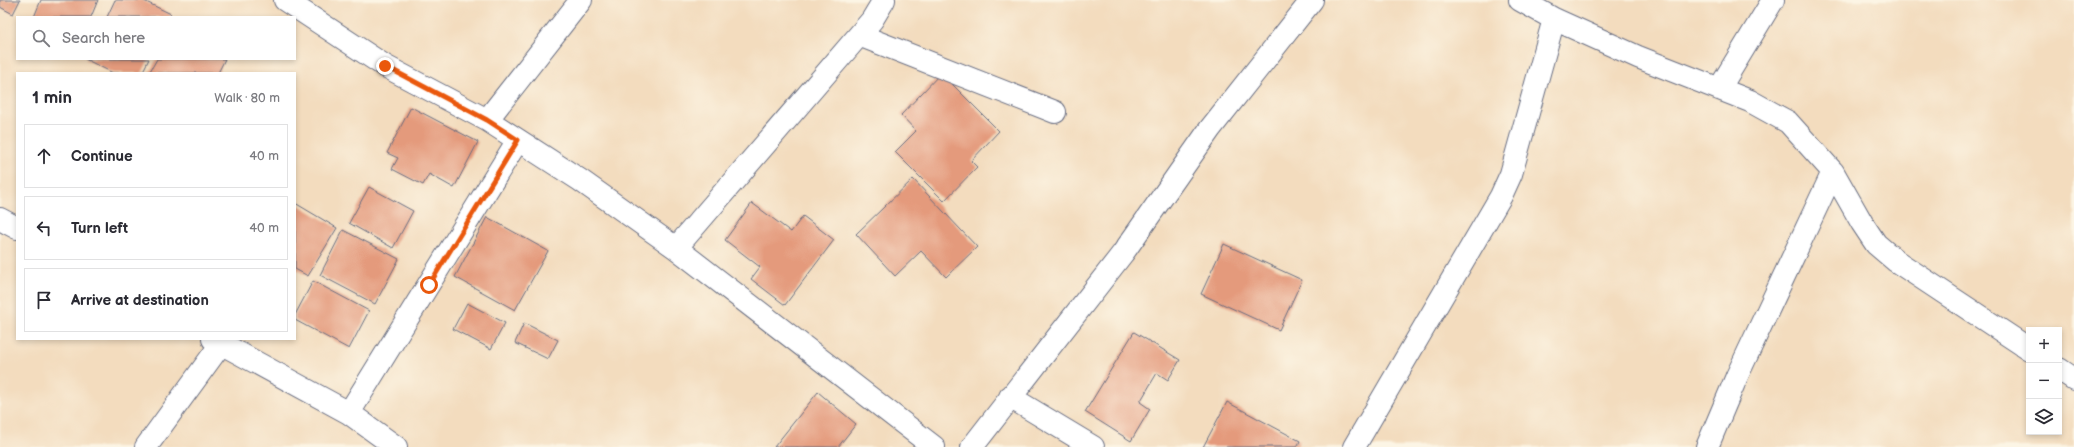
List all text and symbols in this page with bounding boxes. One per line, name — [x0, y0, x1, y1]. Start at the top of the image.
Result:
search box — [16, 16, 296, 60]
icon: search — [30, 27, 52, 49]
text: Search here — [62, 29, 145, 48]
route end — [376, 57, 394, 75]
text: 1 min — [32, 88, 72, 108]
text: Walk · 80 m — [214, 90, 280, 106]
icon: ahead — [33, 145, 55, 167]
text: Continue — [71, 147, 133, 166]
text: 40 m — [249, 148, 279, 164]
icon: left — [33, 217, 55, 239]
text: Turn left — [71, 219, 128, 238]
text: 40 m — [249, 220, 279, 236]
route start — [420, 276, 438, 294]
icon: arrive — [33, 289, 55, 311]
text: Arrive at destination — [71, 291, 209, 310]
map controls — [2026, 327, 2062, 435]
button: + — [2026, 327, 2062, 363]
button: − — [2026, 363, 2062, 399]
button: layers — [2026, 399, 2062, 435]

